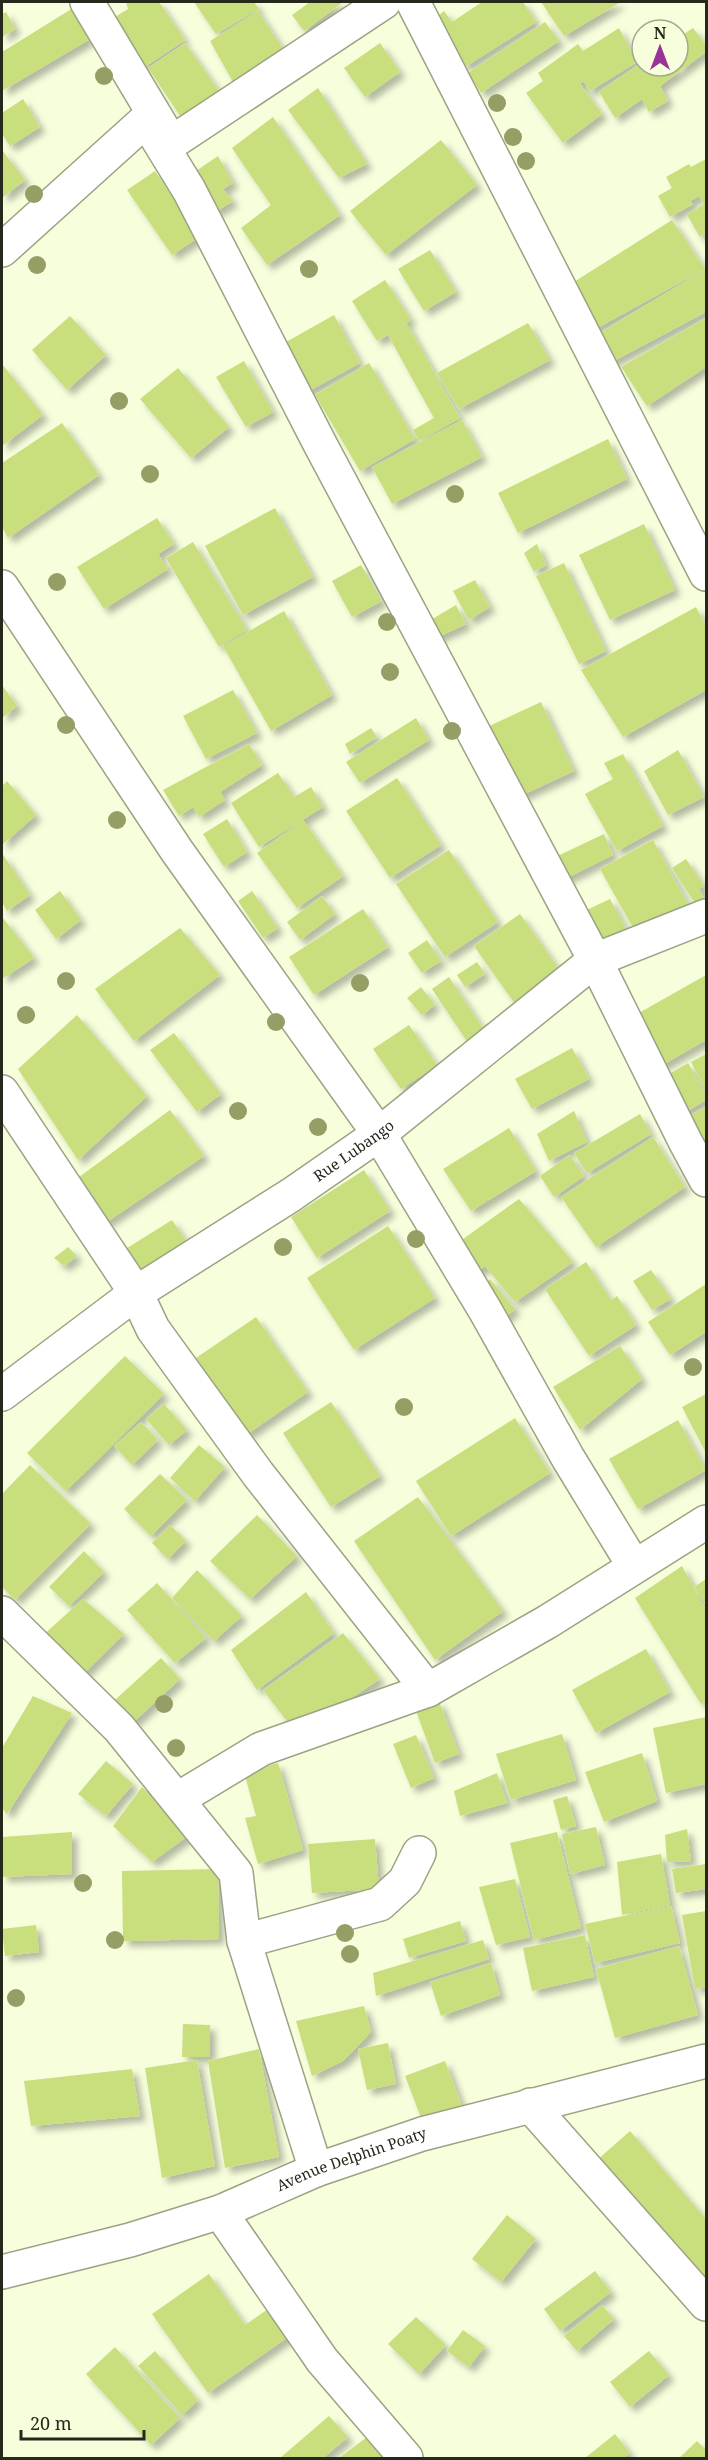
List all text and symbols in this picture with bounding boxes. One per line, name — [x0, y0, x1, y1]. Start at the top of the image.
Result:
north arrow — [630, 18, 690, 78]
text: N — [654, 22, 667, 44]
street label: Rue Lubango — [309, 1115, 398, 1185]
street label: Avenue Delphin Poaty — [273, 2122, 429, 2195]
scale bar — [21, 2403, 144, 2441]
text: 20 m — [30, 2411, 72, 2435]

